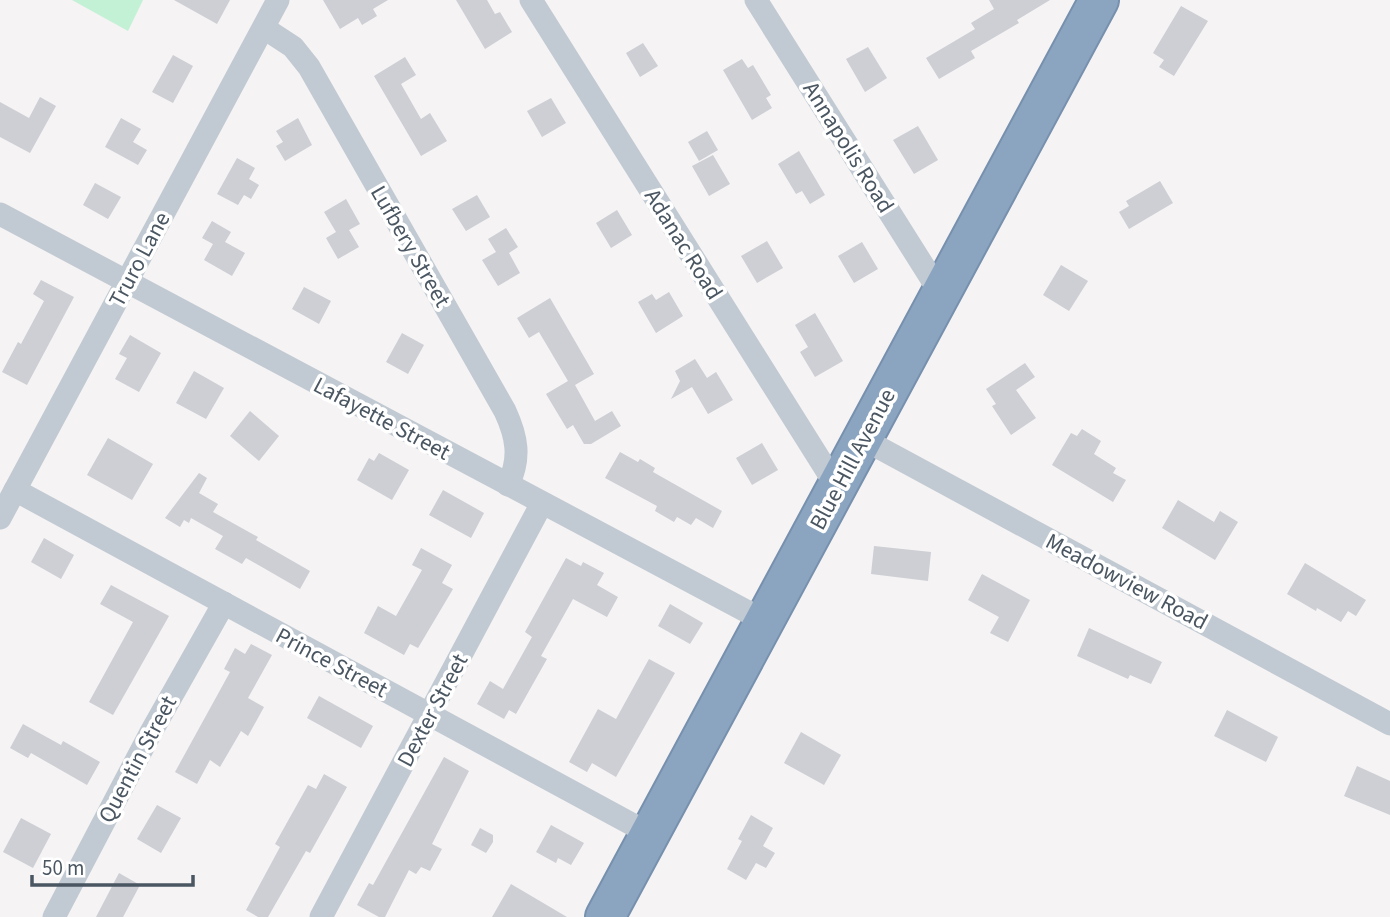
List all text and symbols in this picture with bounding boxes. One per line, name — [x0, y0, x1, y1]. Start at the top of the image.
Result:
street label: Annapolis Road — [795, 75, 902, 219]
street label: Lufbery Street — [362, 179, 459, 314]
street label: Adanac Road — [636, 182, 731, 306]
street label: Truro Lane — [101, 206, 178, 313]
street label: Lafayette Street — [307, 368, 456, 469]
street label: Blue Hill Avenue — [801, 383, 904, 536]
street label: Meadowview Road — [1040, 525, 1214, 638]
street label: Prince Street — [270, 619, 394, 706]
street label: Dexter Street — [389, 647, 476, 773]
street label: Quentin Street — [90, 689, 185, 829]
scale bar — [32, 844, 192, 888]
text: 50 m — [42, 853, 84, 883]

